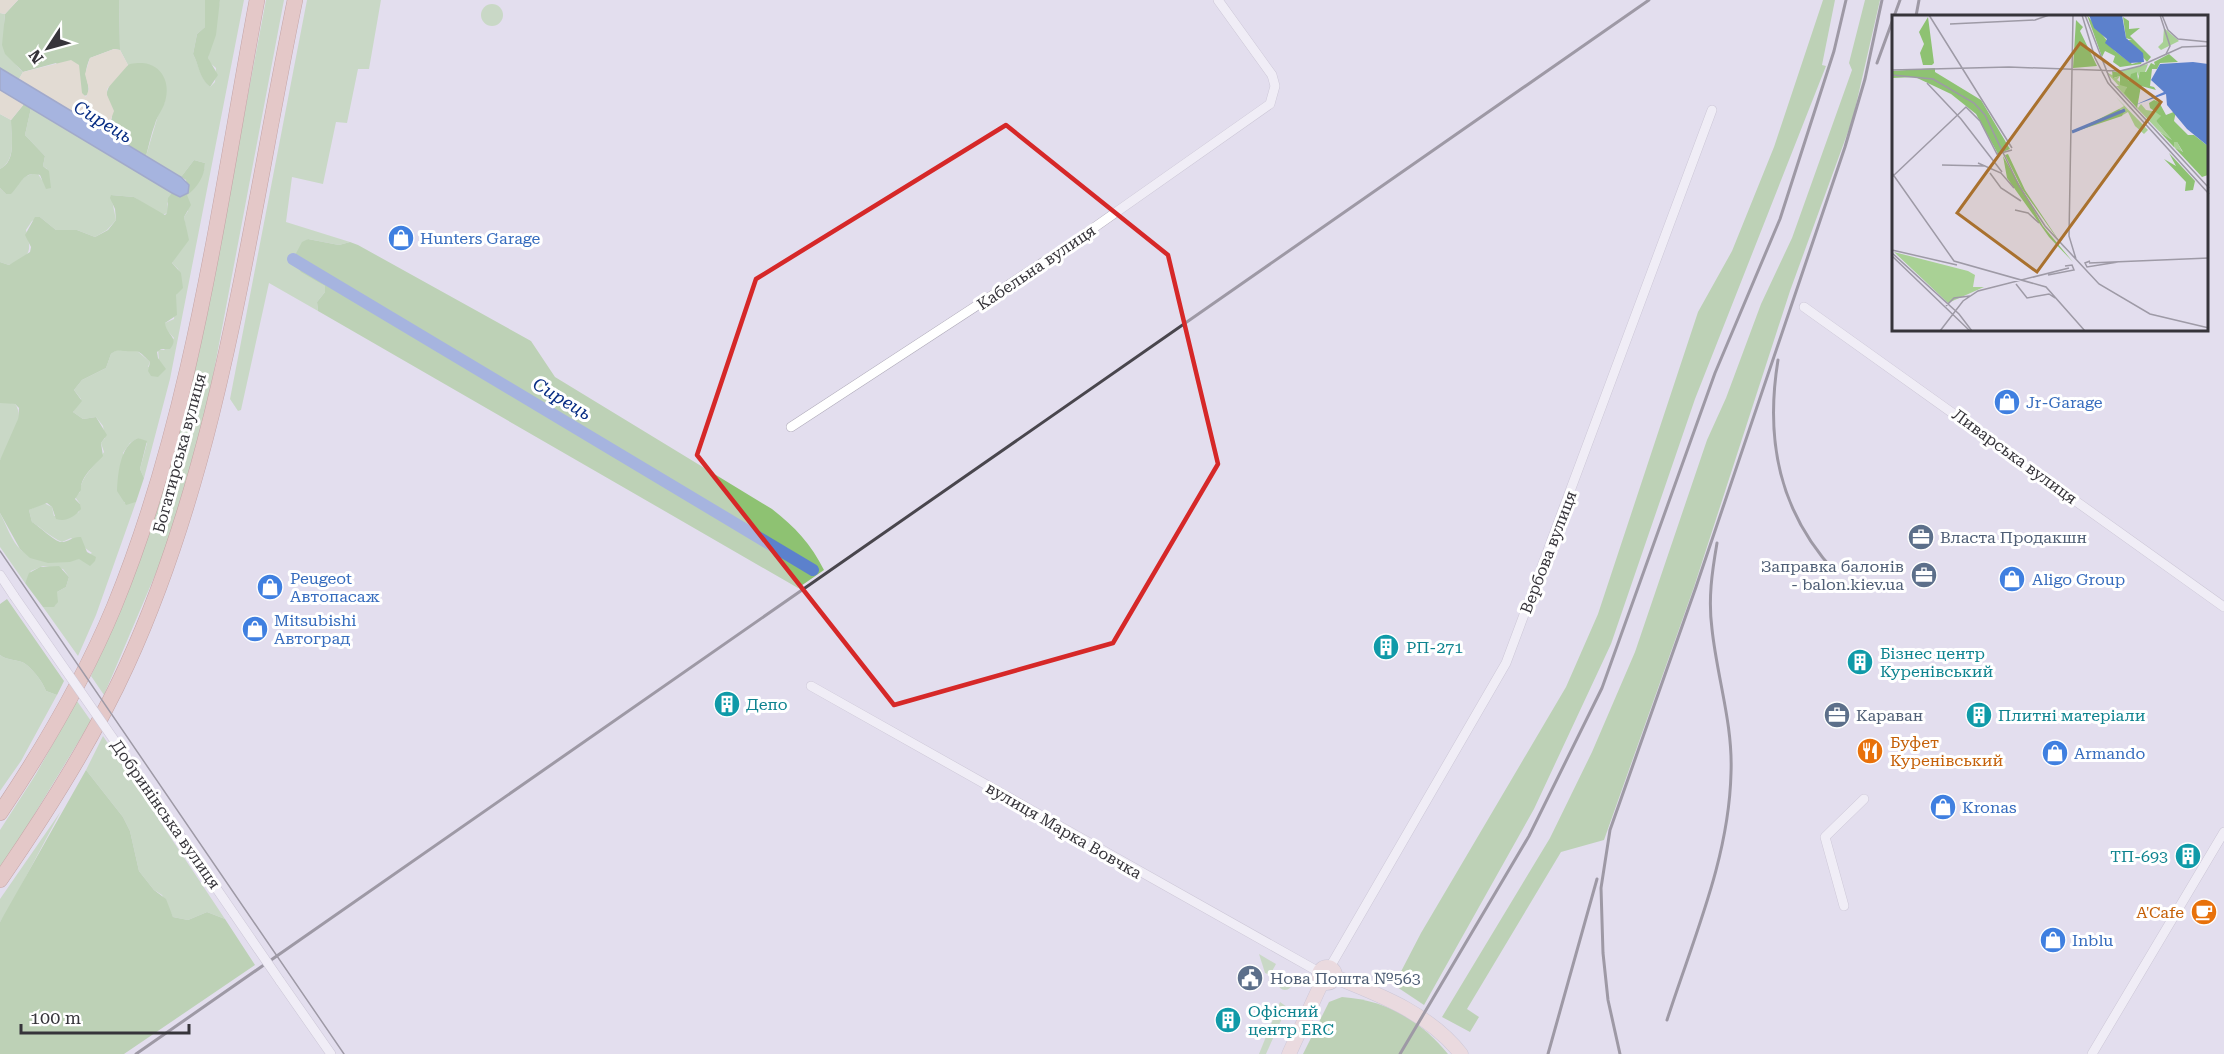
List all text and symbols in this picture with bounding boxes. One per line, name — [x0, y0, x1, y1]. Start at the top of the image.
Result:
inset map — [1892, 15, 2209, 332]
north arrow — [18, 18, 78, 78]
text: N — [25, 46, 48, 67]
water label: Сирець — [70, 96, 136, 147]
street label: Кабельна вулиця — [973, 221, 1099, 314]
shop icon: Hunters Garage — [386, 223, 416, 253]
place label: Hunters Garage — [420, 229, 541, 248]
street label: Богатирська вулиця — [149, 371, 210, 535]
water label: Сирець — [529, 373, 595, 424]
shop icon: Jr-Garage — [1992, 387, 2022, 417]
place label: Jr-Garage — [2026, 393, 2103, 412]
street label: Ливарська вулиця — [1949, 405, 2081, 508]
street label: Вербова вулиця — [1516, 488, 1581, 616]
office icon: Власта Продакшн — [1906, 522, 1936, 552]
place label: Власта Продакшн — [1940, 528, 2087, 547]
place label: Заправка балонів - balon.kiev.ua — [1761, 557, 1904, 594]
office icon: Заправка балонів - balon.kiev.ua — [1909, 560, 1939, 590]
shop icon: Aligo Group — [1997, 564, 2027, 594]
place label: Peugeot Автопасаж — [290, 569, 380, 606]
place label: Aligo Group — [2032, 570, 2125, 589]
shop icon: Peugeot Автопасаж — [255, 572, 285, 602]
place label: Mitsubishi Автоград — [274, 611, 356, 648]
shop icon: Mitsubishi Автоград — [240, 614, 270, 644]
building icon: РП-271 — [1371, 632, 1401, 662]
place label: РП-271 — [1406, 638, 1463, 657]
place label: Бізнес центр Куренівський — [1880, 644, 1994, 681]
building icon: Бізнес центр Куренівський — [1845, 647, 1875, 677]
building icon: Депо — [712, 689, 742, 719]
place label: Депо — [746, 695, 788, 714]
office icon: Караван — [1822, 700, 1852, 730]
building icon: Плитні матеріали — [1964, 700, 1994, 730]
place label: Караван — [1856, 706, 1923, 725]
place label: Плитні матеріали — [1998, 706, 2146, 725]
place label: Буфет Куренівський — [1890, 733, 2004, 770]
street label: Добринінська вулиця — [107, 736, 224, 892]
restaurant icon: Буфет Куренівський — [1855, 736, 1885, 766]
shop icon: Armando — [2040, 738, 2070, 768]
place label: Armando — [2074, 744, 2146, 763]
street label: вулиця Марка Вовчка — [983, 778, 1145, 883]
shop icon: Kronas — [1928, 792, 1958, 822]
place label: Kronas — [1962, 798, 2017, 817]
building icon: ТП-693 — [2173, 841, 2203, 871]
place label: ТП-693 — [2110, 847, 2168, 866]
cafe icon: A'Cafe — [2189, 897, 2219, 927]
place label: A'Cafe — [2136, 903, 2184, 922]
shop icon: Inblu — [2038, 925, 2068, 955]
place label: Inblu — [2072, 931, 2113, 950]
public building icon: Нова Пошта №563 — [1235, 963, 1265, 993]
place label: Нова Пошта №563 — [1270, 969, 1421, 988]
scale bar — [21, 997, 189, 1035]
place label: Офісний центр ERC — [1248, 1002, 1334, 1039]
building icon: Офісний центр ERC — [1213, 1005, 1243, 1035]
text: 100 m — [30, 1007, 81, 1028]

